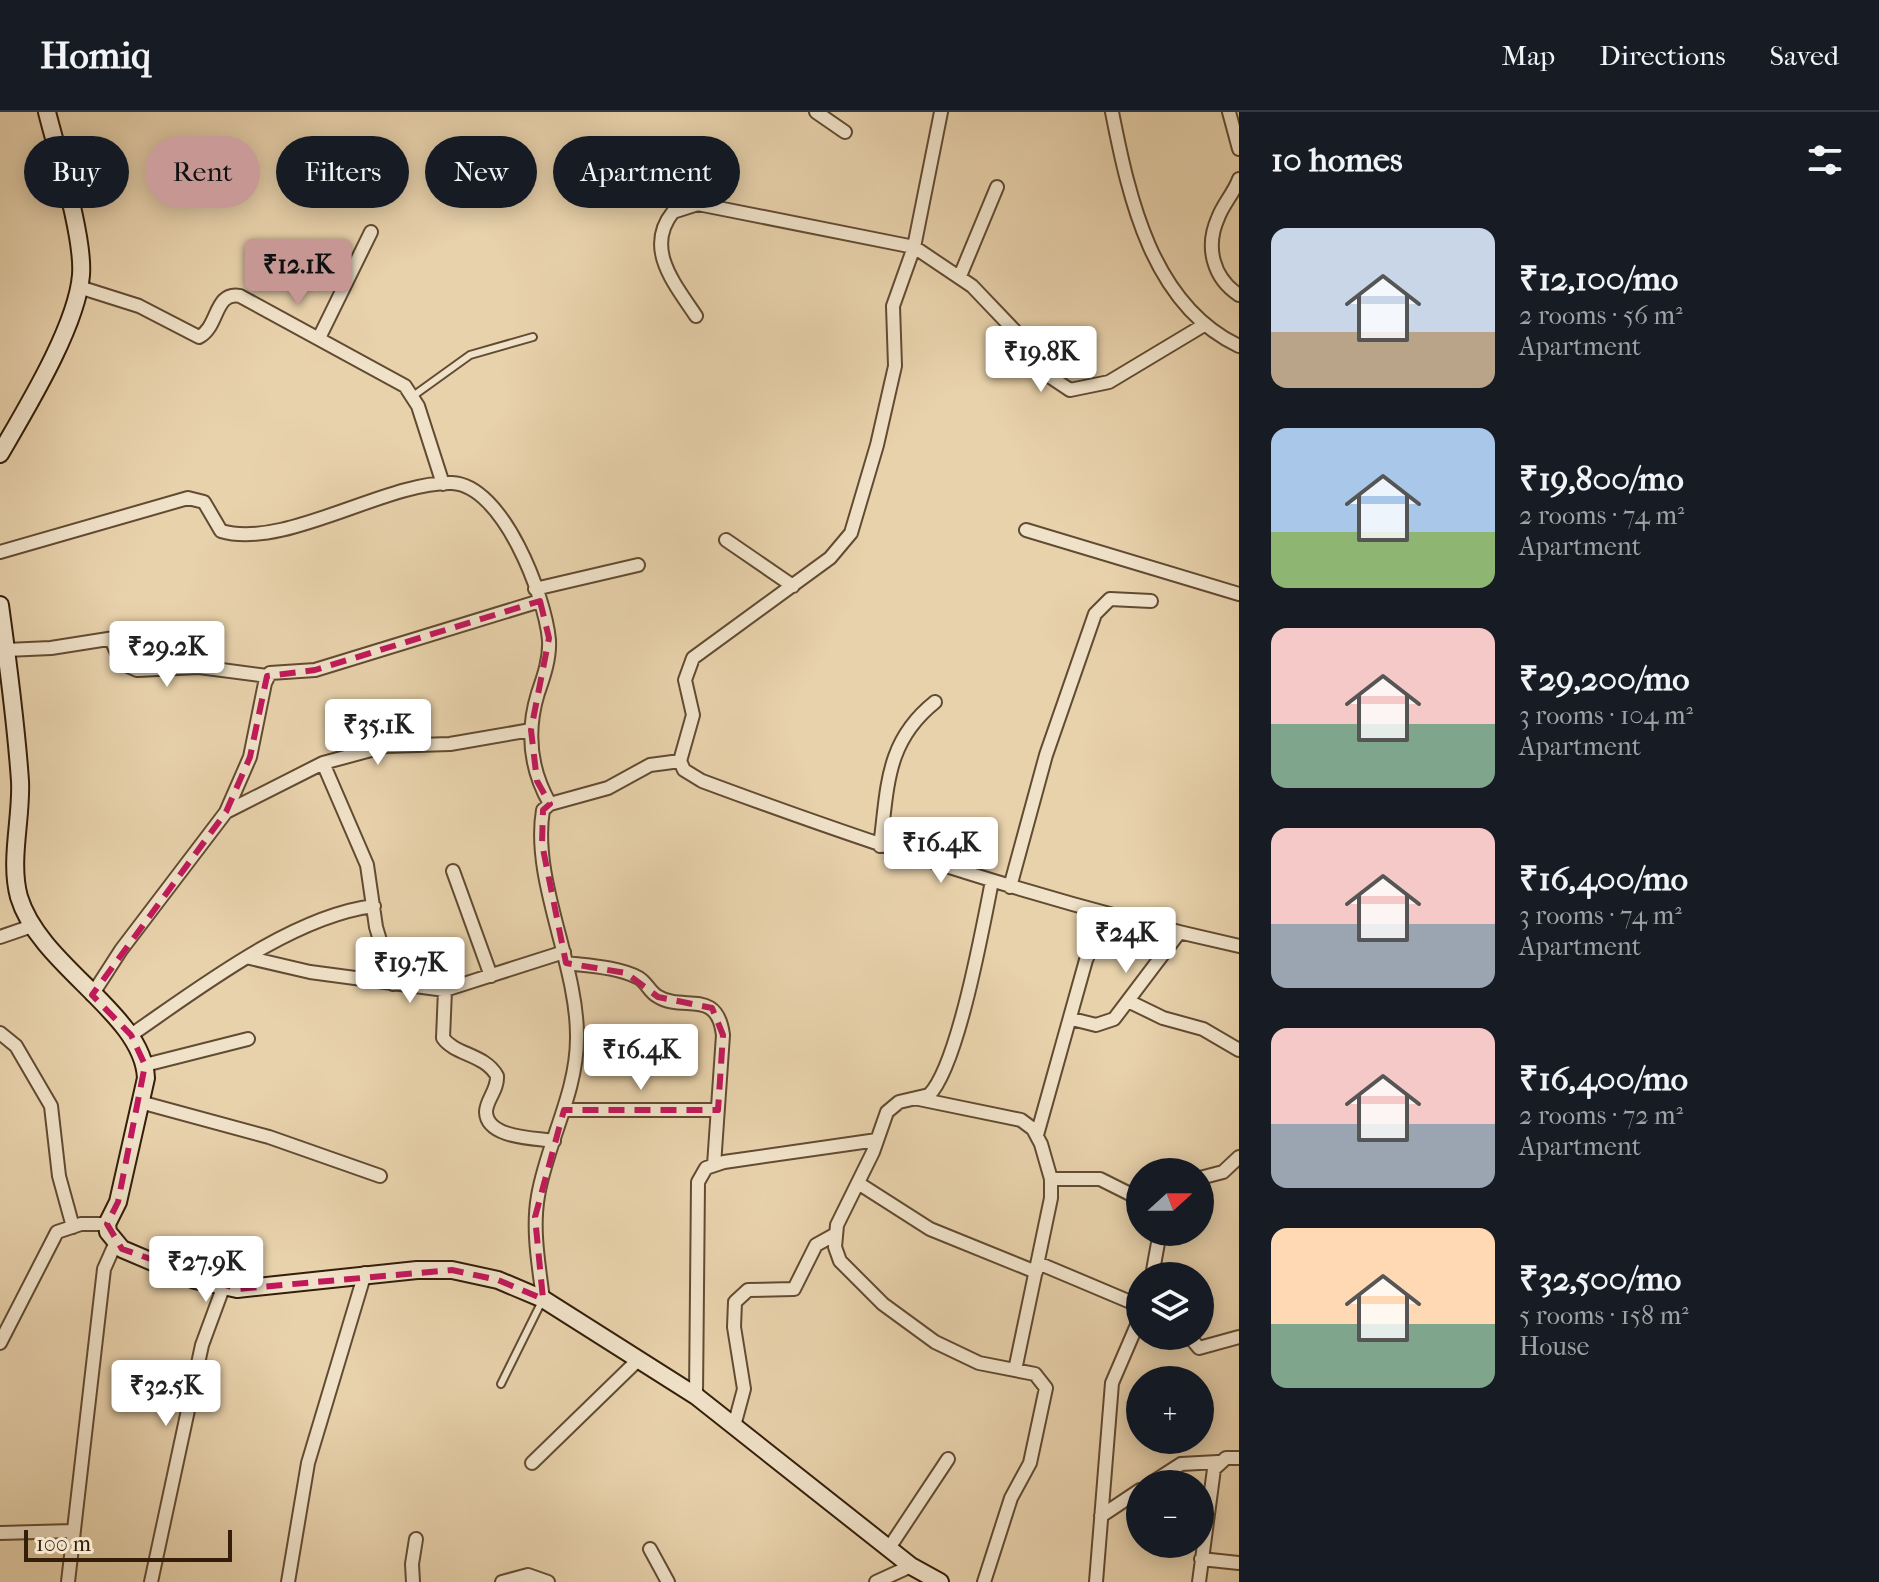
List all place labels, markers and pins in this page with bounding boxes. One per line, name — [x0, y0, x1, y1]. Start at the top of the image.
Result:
pin: ₹12.1K — [233, 239, 363, 307]
pin: ₹19.8K — [976, 326, 1106, 394]
pin: ₹29.2K — [102, 621, 232, 689]
pin: ₹35.1K — [313, 699, 443, 767]
pin: ₹16.4K — [876, 817, 1006, 885]
pin: ₹24K — [1079, 907, 1173, 975]
pin: ₹19.7K — [345, 937, 475, 1005]
pin: ₹16.4K — [576, 1024, 706, 1092]
pin: ₹27.9K — [141, 1236, 271, 1304]
pin: ₹32.5K — [101, 1360, 231, 1428]

